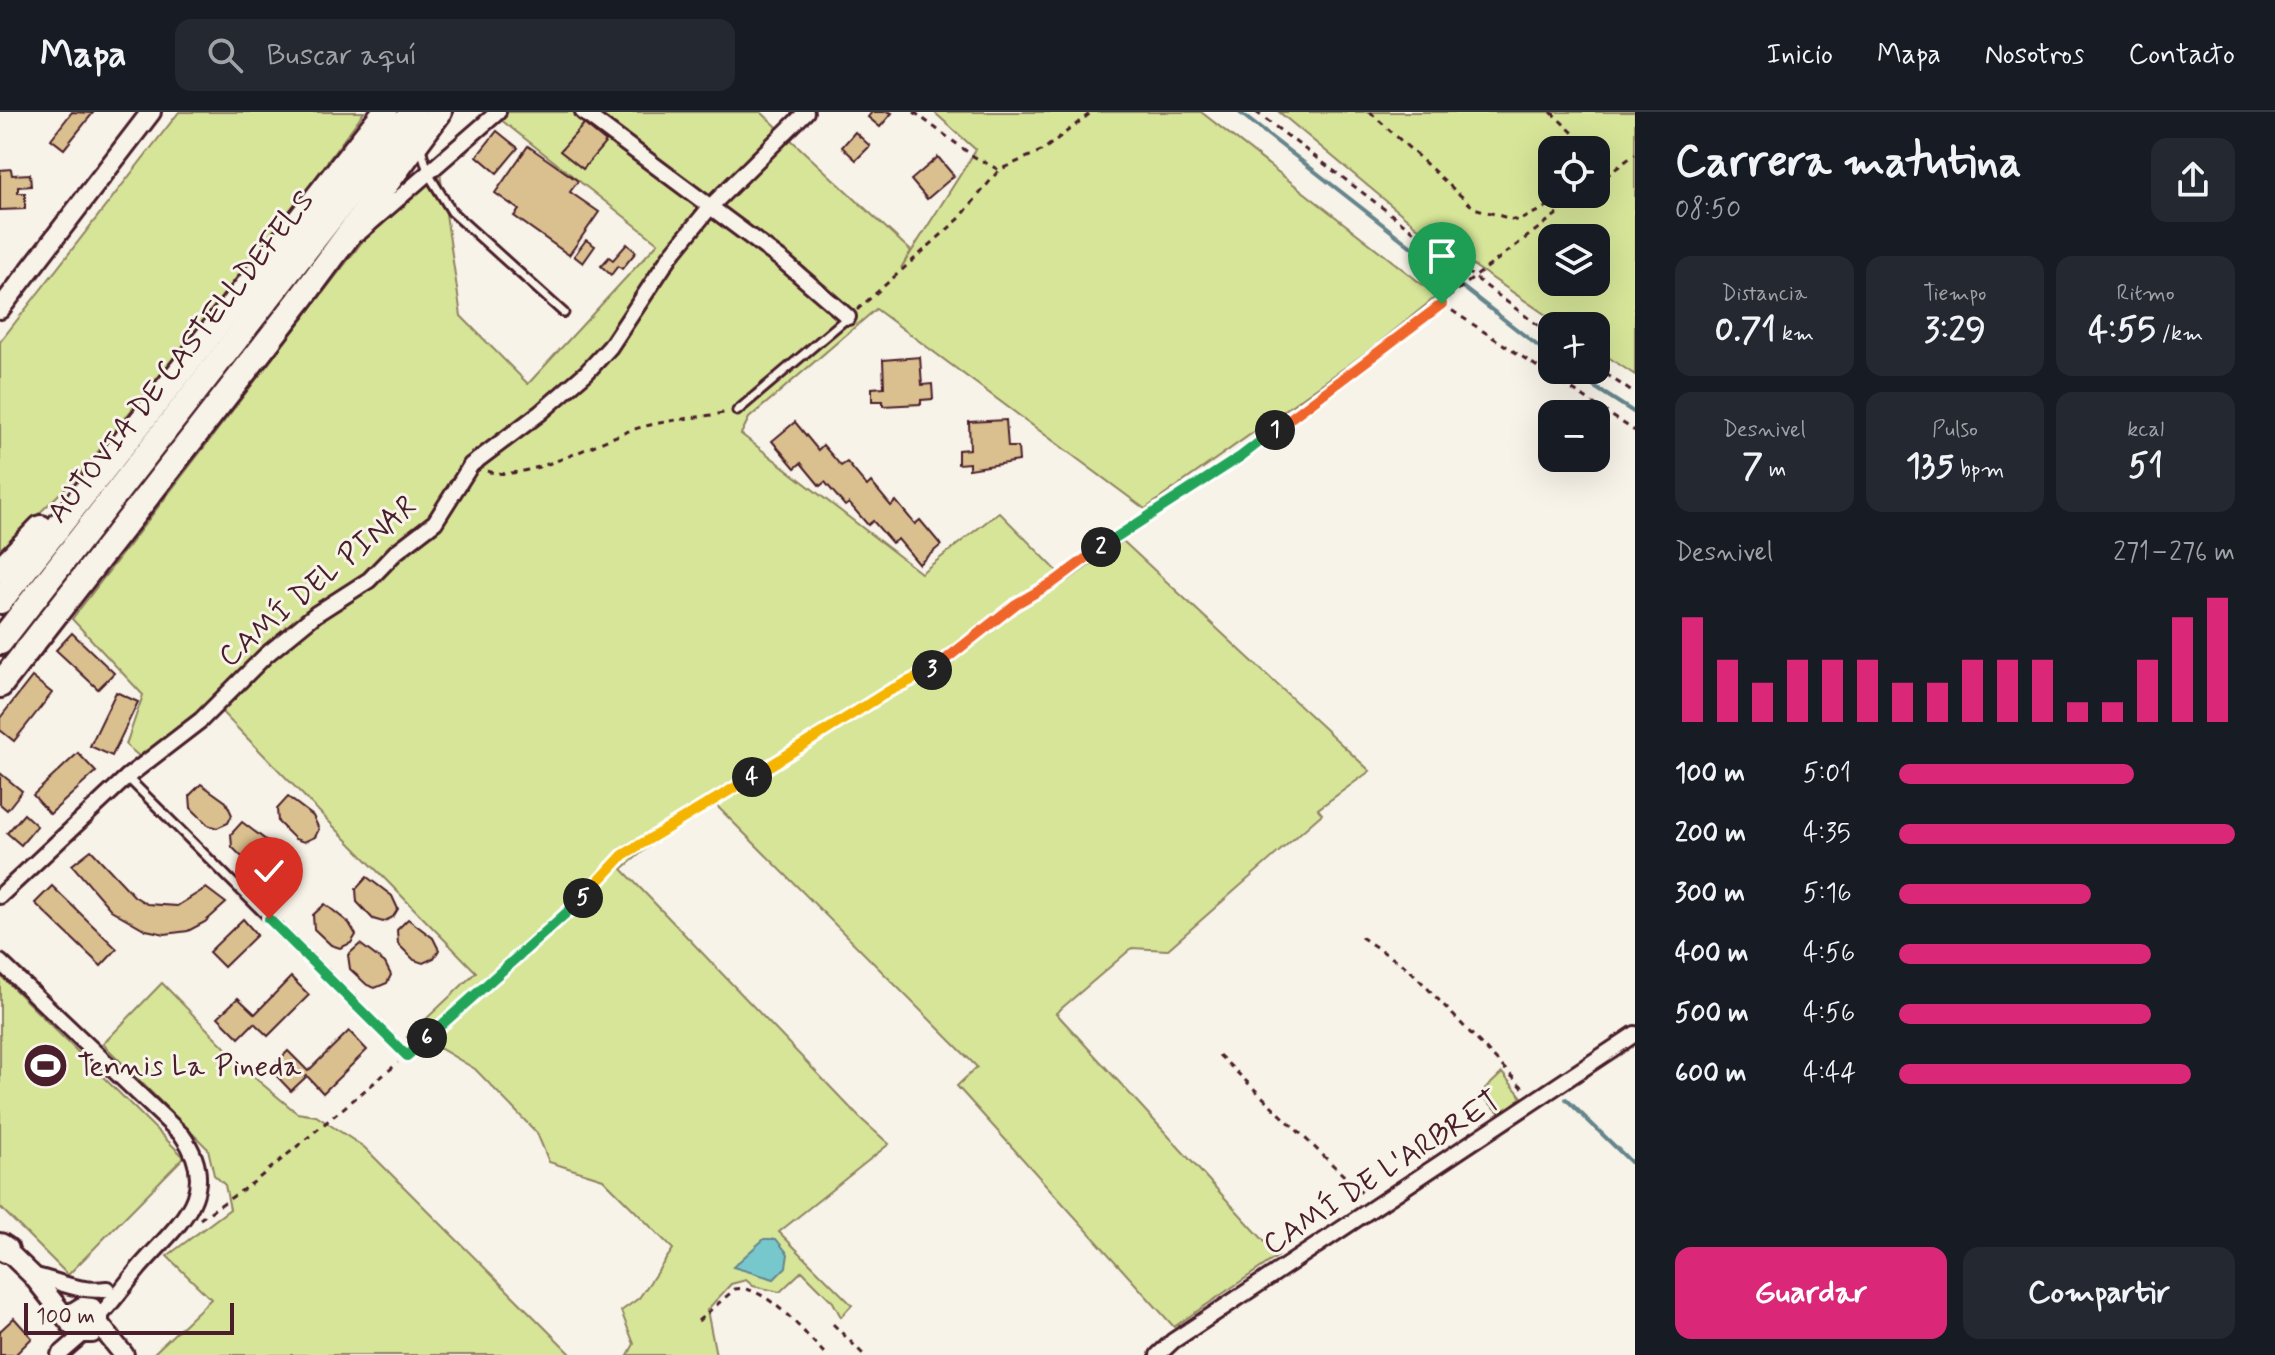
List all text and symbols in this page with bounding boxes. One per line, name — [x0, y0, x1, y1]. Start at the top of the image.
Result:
search box — [175, 19, 735, 91]
text: Mapa — [40, 31, 127, 80]
icon: search — [203, 33, 247, 77]
text: Buscar aquí — [267, 36, 417, 75]
text: Inicio — [1766, 37, 1833, 74]
text: Mapa — [1877, 37, 1941, 74]
text: Nosotros — [1985, 37, 2084, 74]
text: Contacto — [2128, 37, 2235, 74]
text: Carrera matutina — [1675, 134, 2021, 192]
map controls — [1538, 136, 1610, 472]
button: locate — [1538, 136, 1610, 208]
button: share — [2151, 138, 2235, 222]
street label: AUTOVIA DE CASTELLDEFELS — [39, 182, 323, 532]
text: 08:50 — [1675, 193, 1741, 227]
pin — [1408, 222, 1476, 304]
button: layers — [1538, 224, 1610, 296]
icon: arrive — [1420, 234, 1464, 278]
text: Distancia — [1721, 280, 1807, 308]
text: Tiempo — [1923, 280, 1987, 308]
text: Ritmo — [2117, 280, 2175, 308]
text: 0.71 — [1715, 308, 1776, 353]
text: 3:29 — [1924, 308, 1986, 353]
text: 4:55 — [2088, 308, 2156, 353]
button: + — [1538, 312, 1610, 384]
text: km — [1776, 320, 1814, 348]
text: /km — [2156, 320, 2203, 348]
button: − — [1538, 400, 1610, 472]
pin: 1 — [1255, 410, 1295, 450]
text: 1 — [1270, 416, 1280, 444]
text: Desnivel — [1723, 416, 1806, 444]
text: Pulso — [1932, 416, 1978, 444]
text: kcal — [2127, 416, 2164, 444]
text: 7 — [1742, 444, 1763, 489]
text: 135 — [1906, 444, 1954, 489]
text: 51 — [2128, 444, 2163, 489]
text: m — [1763, 456, 1786, 484]
text: bpm — [1954, 456, 2004, 484]
street label: CAMÍ DEL PINAR — [211, 488, 425, 676]
pin: 2 — [1081, 527, 1121, 567]
text: 2 — [1096, 533, 1106, 561]
text: Desnivel — [1675, 536, 1773, 570]
text: 271–276 m — [2113, 536, 2235, 570]
pin: 3 — [912, 650, 952, 690]
text: 3 — [927, 656, 937, 684]
pin: 4 — [732, 757, 772, 797]
text: 100 m — [1675, 757, 1745, 791]
text: 5:01 — [1803, 757, 1851, 791]
text: 4 — [746, 763, 758, 791]
text: 200 m — [1675, 817, 1746, 851]
text: 4:35 — [1803, 817, 1851, 851]
pin — [235, 837, 303, 919]
icon: check — [247, 849, 291, 893]
text: 300 m — [1675, 877, 1745, 911]
text: 5:16 — [1803, 877, 1852, 911]
pin: 5 — [563, 878, 603, 918]
text: 5 — [576, 884, 590, 912]
text: 400 m — [1675, 937, 1748, 971]
text: 4:56 — [1803, 937, 1855, 971]
text: 500 m — [1675, 997, 1749, 1031]
text: 4:56 — [1803, 997, 1855, 1031]
pin: 6 — [407, 1018, 447, 1058]
text: 6 — [421, 1024, 433, 1052]
sports icon: Tennis La Pineda — [22, 1042, 70, 1090]
place label: Tennis La Pineda — [77, 1047, 302, 1086]
text: 600 m — [1675, 1057, 1747, 1091]
text: 4:44 — [1803, 1057, 1856, 1091]
street label: CAMÍ DE L'ARBRET — [1256, 1081, 1508, 1265]
button: Guardar — [1675, 1247, 1947, 1339]
button: Compartir — [1963, 1247, 2235, 1339]
scale bar — [24, 1299, 234, 1335]
text: 100 m — [36, 1303, 95, 1331]

